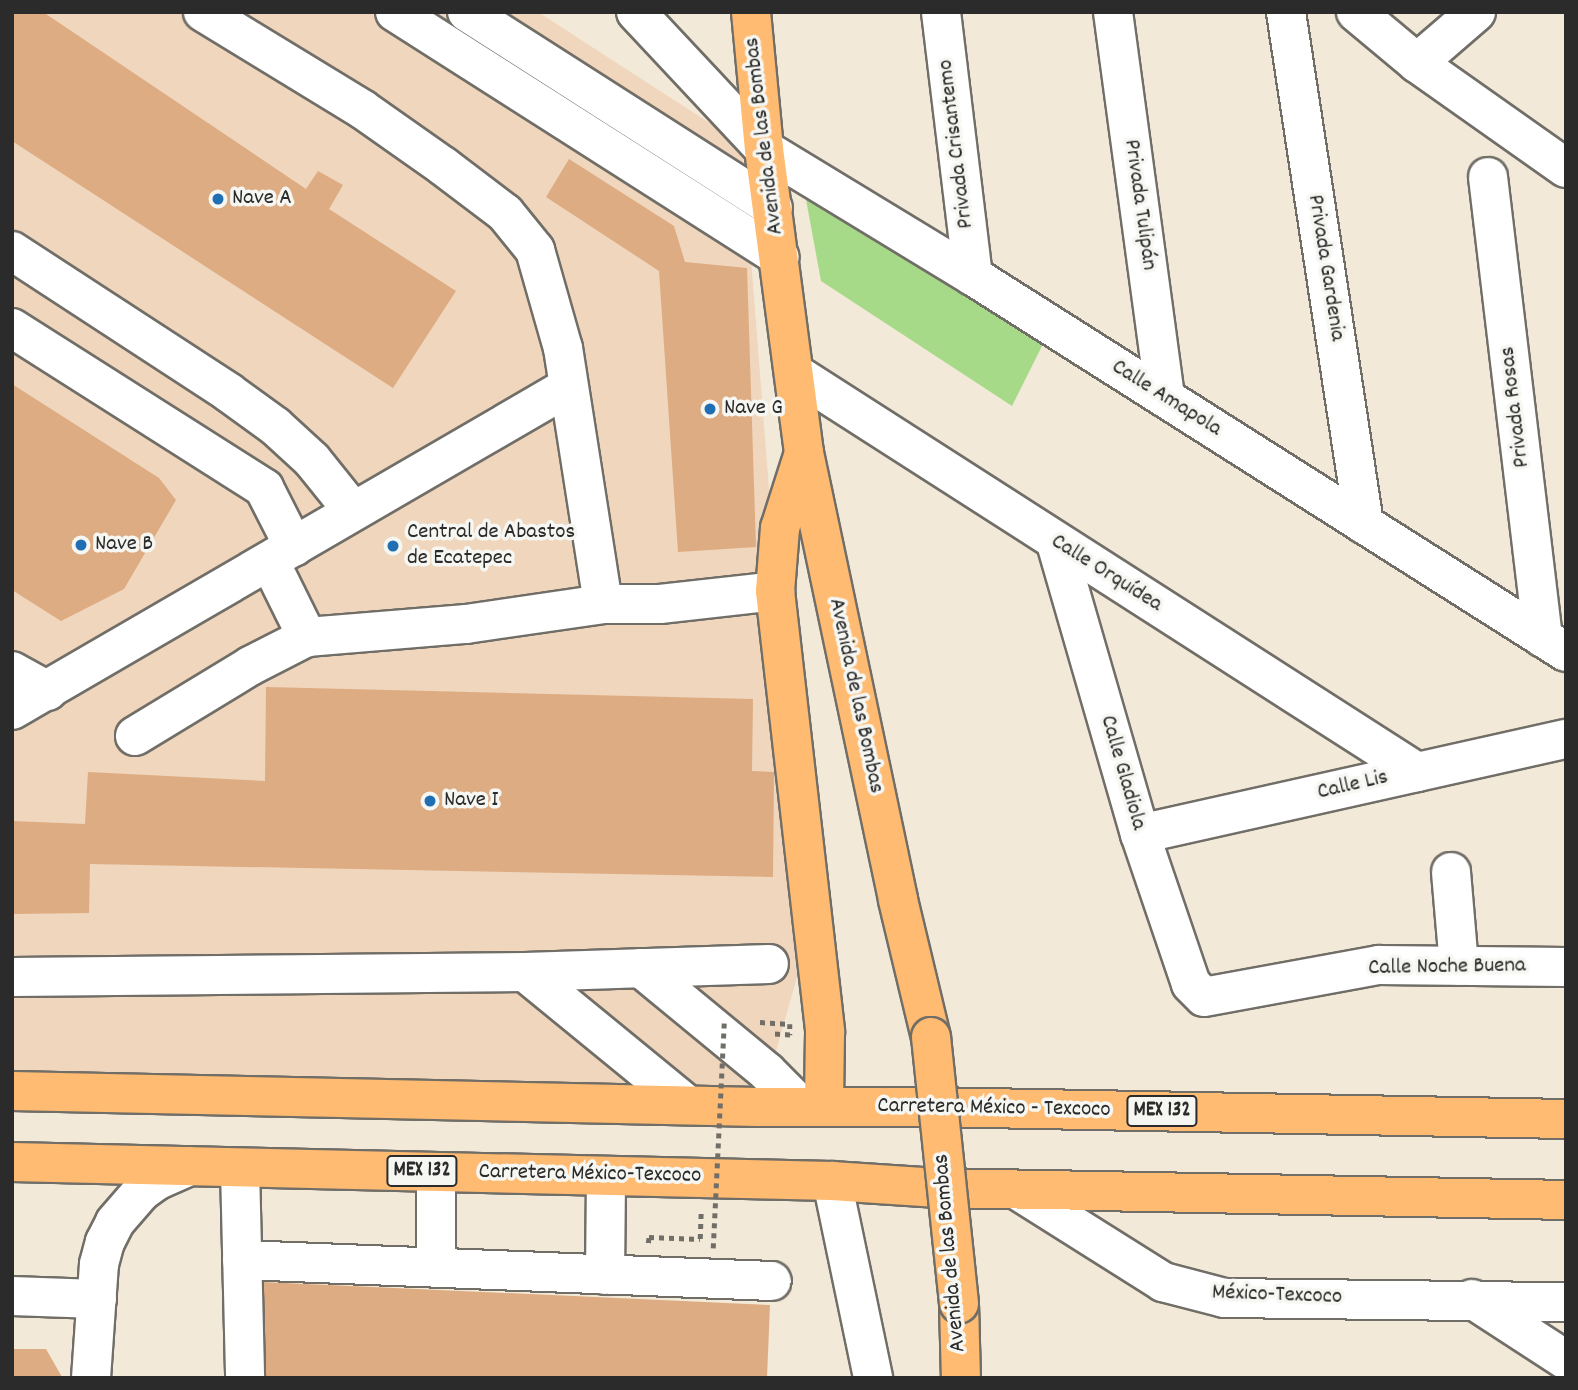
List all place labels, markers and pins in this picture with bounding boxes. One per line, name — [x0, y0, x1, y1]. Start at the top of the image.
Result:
place label: Nave A — [232, 185, 292, 213]
marker: Nave A — [210, 191, 226, 207]
place label: Nave G — [724, 395, 783, 423]
marker: Nave G — [702, 401, 718, 417]
place label: Central de Abastos de Ecatepec — [407, 519, 575, 573]
place label: Nave B — [95, 531, 153, 559]
marker: Nave B — [73, 537, 89, 553]
marker: Central de Abastos de Ecatepec — [385, 538, 401, 554]
place label: Nave I — [444, 787, 498, 815]
marker: Nave I — [422, 793, 438, 809]

